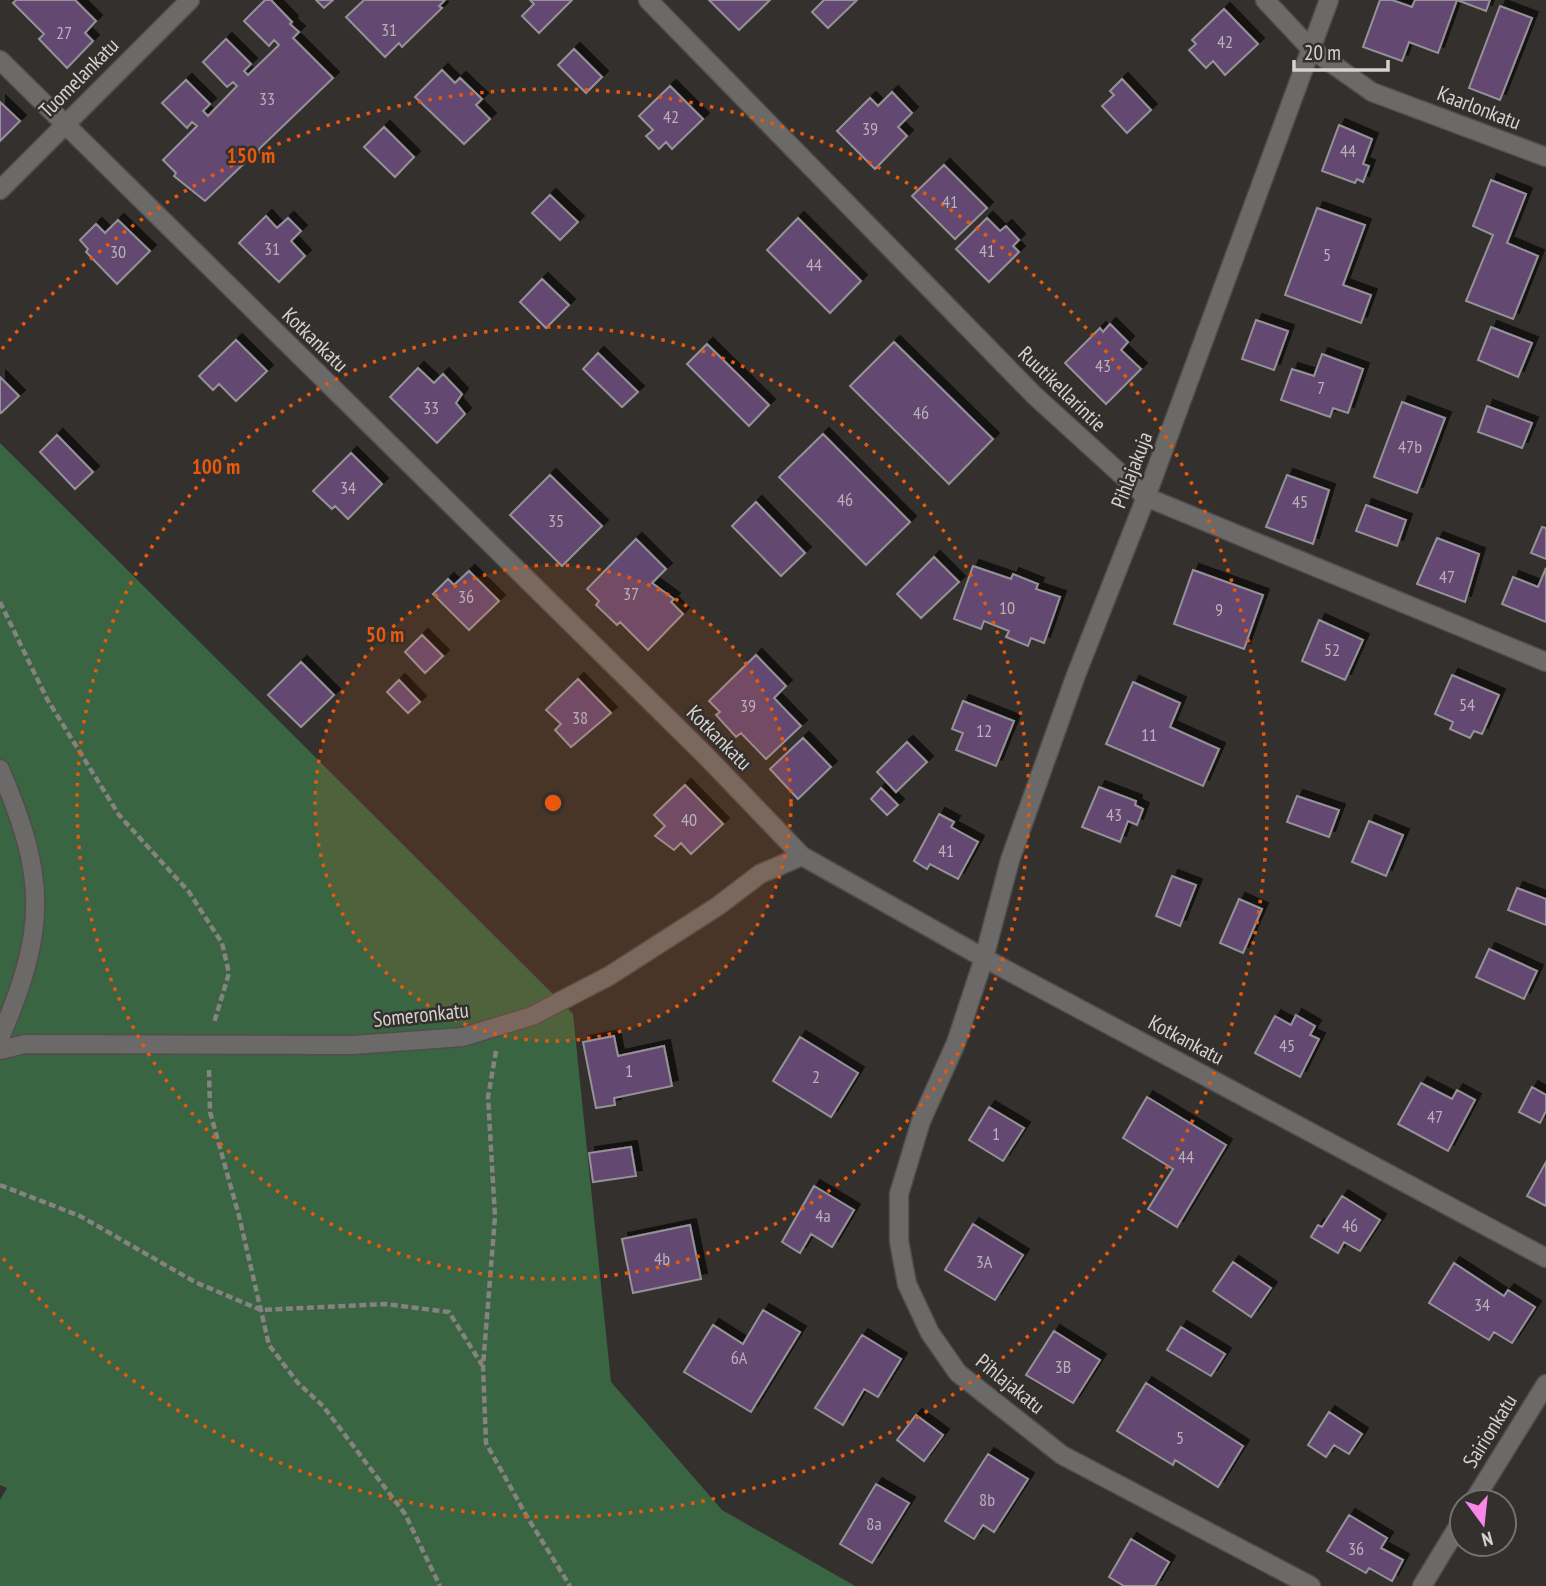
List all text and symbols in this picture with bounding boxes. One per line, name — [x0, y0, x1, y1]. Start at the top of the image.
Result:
house number: 31 — [381, 18, 397, 41]
house number: 27 — [56, 21, 72, 44]
scale bar — [1294, 28, 1388, 72]
house number: 42 — [1217, 30, 1233, 53]
street label: Tuomelankatu — [33, 32, 124, 123]
text: 20 m — [1304, 39, 1341, 66]
street label: Kaarlonkatu — [1434, 79, 1525, 136]
house number: 33 — [259, 87, 275, 110]
house number: 42 — [663, 105, 679, 128]
house number: 39 — [862, 117, 878, 140]
house number: 44 — [1340, 139, 1356, 162]
text: 150 m — [227, 142, 275, 169]
house number: 41 — [942, 190, 958, 213]
house number: 31 — [264, 237, 280, 260]
house number: 41 — [979, 239, 995, 262]
house number: 30 — [110, 240, 126, 263]
house number: 5 — [1323, 243, 1331, 266]
house number: 44 — [806, 253, 822, 276]
street label: Kotkankatu — [277, 302, 354, 378]
street label: Ruutikellarintie — [1013, 340, 1112, 437]
house number: 43 — [1095, 354, 1111, 377]
house number: 7 — [1317, 376, 1325, 399]
house number: 33 — [423, 396, 439, 419]
house number: 46 — [913, 401, 929, 424]
street label: Pihlajakuja — [1105, 428, 1158, 512]
house number: 47b — [1398, 435, 1422, 458]
text: 100 m — [192, 453, 240, 480]
house number: 34 — [340, 476, 356, 499]
house number: 46 — [837, 488, 853, 511]
house number: 45 — [1292, 490, 1308, 513]
house number: 35 — [548, 509, 564, 532]
house number: 47 — [1439, 565, 1455, 588]
house number: 37 — [623, 582, 639, 605]
house number: 36 — [458, 585, 474, 608]
house number: 10 — [999, 596, 1015, 619]
house number: 9 — [1215, 598, 1223, 621]
text: 50 m — [366, 621, 404, 648]
house number: 52 — [1324, 638, 1340, 661]
house number: 54 — [1459, 693, 1475, 716]
house number: 39 — [740, 694, 756, 717]
street label: Kotkankatu — [681, 699, 758, 776]
house number: 38 — [572, 706, 588, 729]
house number: 12 — [976, 719, 992, 742]
house number: 11 — [1141, 723, 1157, 746]
centre of rings — [541, 791, 565, 815]
house number: 43 — [1106, 803, 1122, 826]
house number: 40 — [681, 808, 697, 831]
house number: 41 — [938, 839, 954, 862]
street label: Someronkatu — [372, 996, 470, 1033]
street label: Kotkankatu — [1144, 1008, 1229, 1071]
house number: 45 — [1279, 1034, 1295, 1057]
house number: 1 — [625, 1059, 633, 1082]
house number: 2 — [812, 1065, 820, 1088]
house number: 47 — [1427, 1105, 1443, 1128]
house number: 1 — [992, 1122, 1000, 1145]
house number: 44 — [1178, 1145, 1194, 1168]
house number: 4a — [815, 1204, 831, 1227]
house number: 46 — [1342, 1214, 1358, 1237]
house number: 4b — [654, 1247, 670, 1270]
house number: 3A — [976, 1250, 993, 1273]
house number: 34 — [1474, 1293, 1490, 1316]
house number: 6A — [731, 1346, 748, 1369]
street label: Pihlajakatu — [970, 1348, 1050, 1420]
house number: 3B — [1055, 1355, 1071, 1378]
street label: Sairionkatu — [1456, 1389, 1523, 1473]
house number: 5 — [1176, 1426, 1184, 1449]
house number: 8b — [979, 1488, 995, 1511]
north arrow — [1448, 1488, 1518, 1558]
house number: 8a — [866, 1512, 882, 1535]
text: N — [1479, 1527, 1495, 1552]
house number: 36 — [1348, 1537, 1364, 1560]

